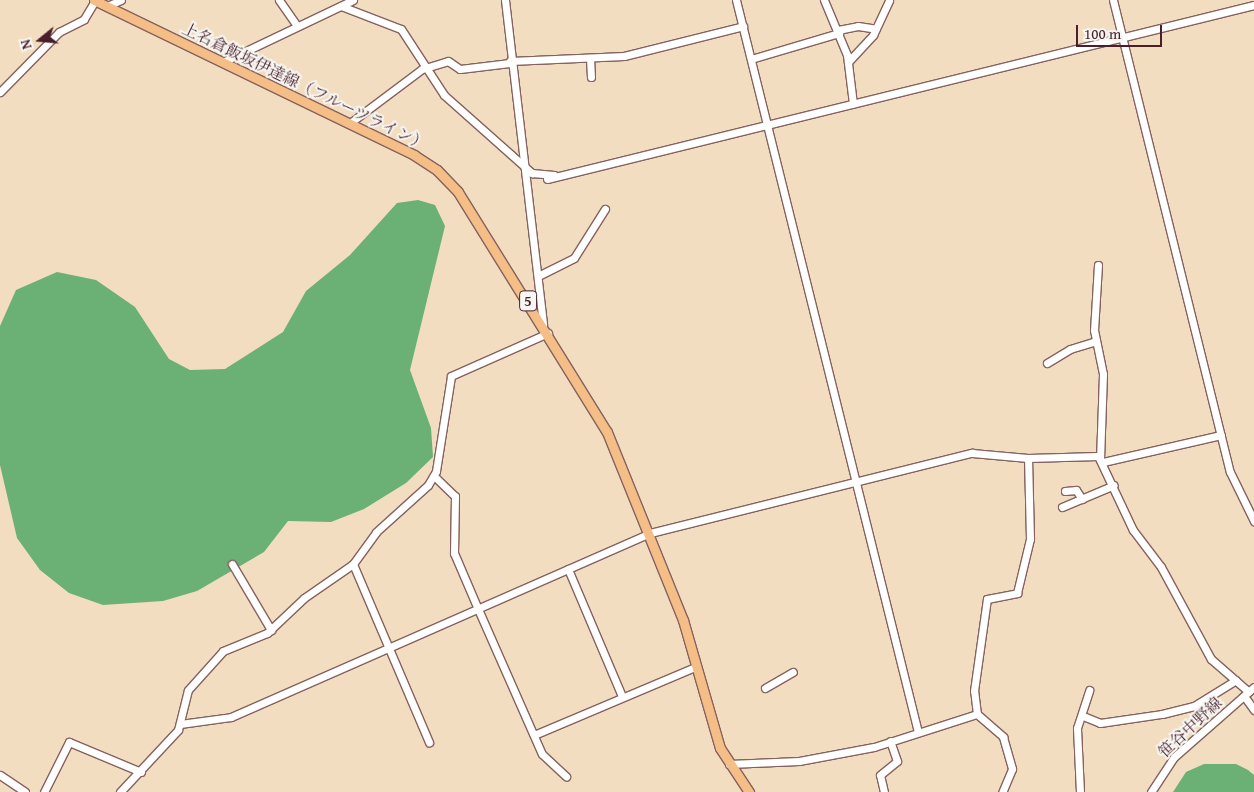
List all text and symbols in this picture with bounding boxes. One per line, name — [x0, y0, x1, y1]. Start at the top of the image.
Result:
north arrow — [15, 15, 65, 65]
scale bar — [1079, 15, 1165, 47]
street label: 上名倉飯坂伊達線（フルーツライン） — [179, 18, 431, 154]
text: 100 m — [1084, 23, 1121, 44]
text: N — [15, 37, 37, 52]
road number: 5 — [518, 288, 538, 314]
street label: 笹谷中野線 — [1154, 693, 1226, 761]

